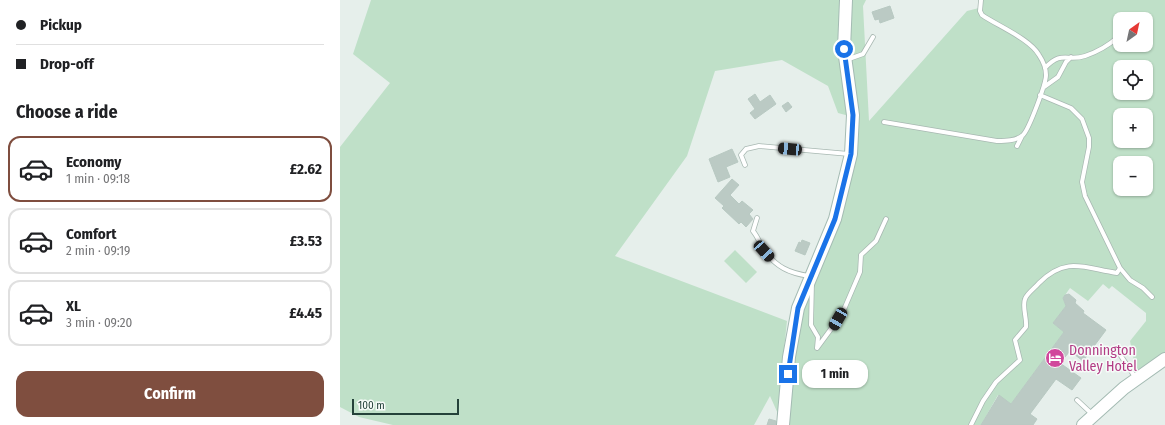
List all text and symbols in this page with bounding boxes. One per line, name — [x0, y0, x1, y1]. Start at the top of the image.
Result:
north arrow — [1113, 12, 1153, 52]
map controls — [1113, 12, 1153, 196]
text: Pickup — [40, 16, 82, 34]
route start — [835, 40, 853, 58]
text: Drop-off — [40, 55, 94, 73]
button: locate — [1113, 60, 1153, 100]
text: Choose a ride — [16, 101, 118, 123]
button: + — [1113, 108, 1153, 148]
car — [778, 142, 802, 156]
icon: car — [18, 151, 54, 187]
text: Economy — [66, 153, 121, 171]
button: − — [1113, 156, 1153, 196]
text: £2.62 — [290, 160, 322, 178]
text: 1 min · 09:18 — [66, 171, 130, 186]
icon: car — [18, 223, 54, 259]
text: Comfort — [66, 225, 117, 243]
text: £3.53 — [290, 232, 322, 250]
car — [752, 238, 776, 264]
text: 2 min · 09:19 — [66, 243, 130, 258]
icon: car — [18, 295, 54, 331]
text: XL — [66, 297, 81, 315]
text: £4.45 — [289, 304, 322, 322]
car — [827, 306, 849, 332]
text: 3 min · 09:20 — [66, 315, 132, 330]
place label: Donnington Valley Hotel — [1069, 342, 1137, 375]
hotel icon: Donnington Valley Hotel — [1044, 347, 1066, 369]
callout: 1 min — [802, 360, 868, 388]
route end — [779, 365, 797, 383]
text: 1 min — [821, 366, 849, 381]
button: Confirm — [16, 371, 324, 417]
scale bar — [352, 397, 459, 416]
text: 100 m — [358, 399, 385, 412]

